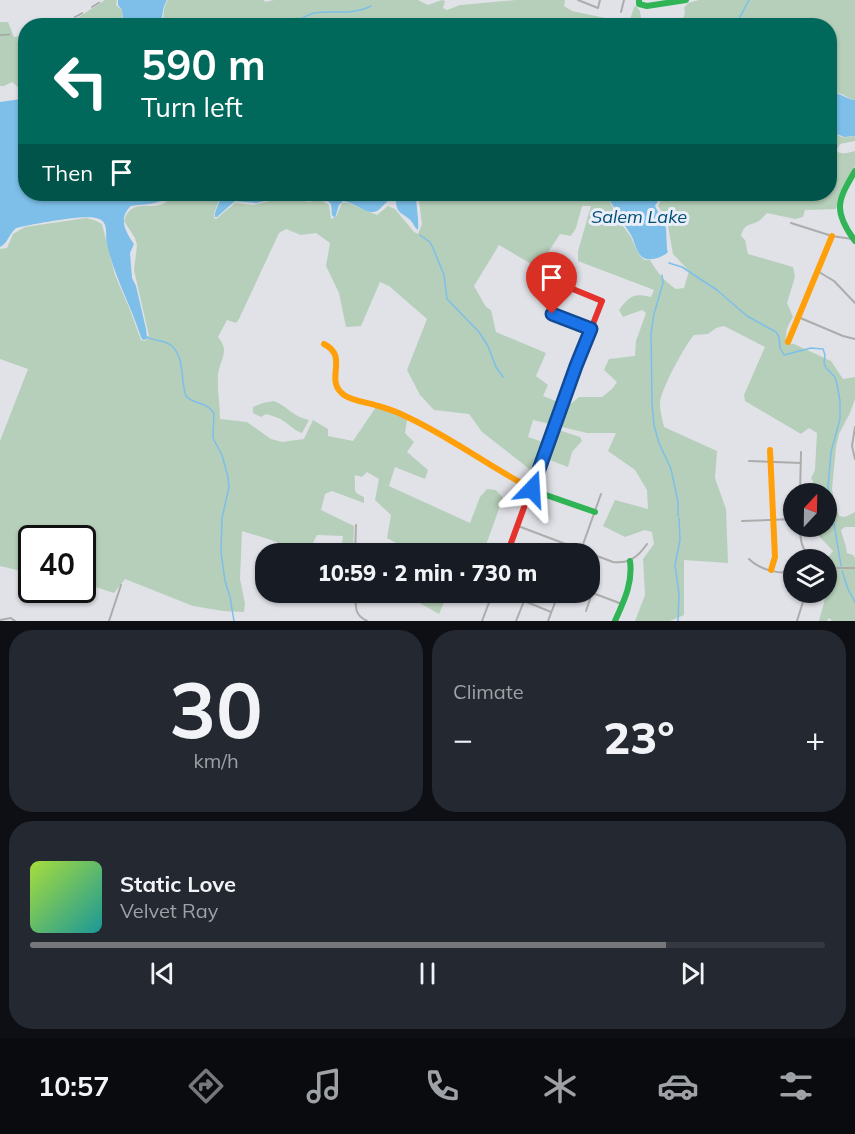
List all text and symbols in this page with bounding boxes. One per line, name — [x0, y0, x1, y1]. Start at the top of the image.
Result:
text: 590 m — [141, 38, 266, 91]
icon: left — [42, 42, 120, 120]
text: Turn left — [141, 90, 243, 124]
icon: arrive — [105, 156, 138, 189]
text: Then — [42, 159, 93, 187]
water label: Salem Lake — [591, 205, 687, 228]
pin — [526, 252, 577, 314]
icon: arrive — [535, 261, 568, 294]
position arrow — [500, 457, 564, 521]
north arrow — [783, 483, 837, 537]
map controls — [783, 483, 837, 603]
speed limit sign: 40 — [18, 525, 96, 603]
button: layers — [783, 549, 837, 603]
text: 10:59 · 2 min · 730 m — [318, 559, 537, 587]
text: 30 — [169, 660, 263, 758]
text: Climate — [453, 679, 524, 704]
text: 23° — [603, 709, 675, 765]
text: − — [453, 718, 473, 759]
text: + — [805, 718, 825, 759]
text: km/h — [193, 748, 239, 773]
text: Static Love — [120, 870, 236, 898]
text: Velvet Ray — [120, 898, 218, 923]
icon: previous — [146, 957, 179, 990]
icon: pause — [411, 957, 444, 990]
icon: next — [676, 957, 709, 990]
icon: directions — [185, 1065, 227, 1107]
icon: music — [303, 1065, 345, 1107]
icon: phone — [421, 1065, 463, 1107]
icon: climate — [539, 1065, 581, 1107]
icon: car — [657, 1065, 699, 1107]
icon: filters — [775, 1065, 817, 1107]
text: 10:57 — [38, 1069, 109, 1103]

